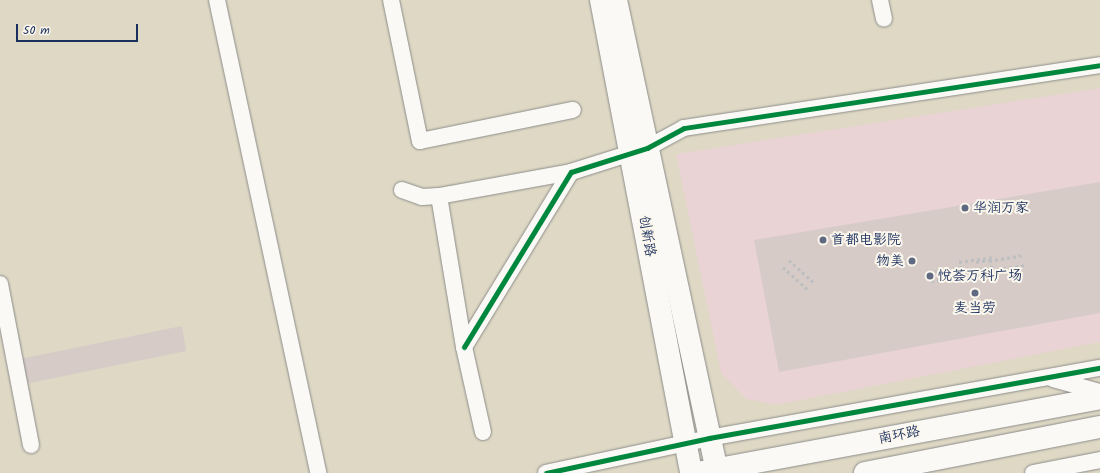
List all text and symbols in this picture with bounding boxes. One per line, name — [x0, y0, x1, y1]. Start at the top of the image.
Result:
scale bar — [18, 16, 140, 42]
text: 50 m — [23, 21, 50, 40]
place label: 华润万家 — [973, 200, 1029, 216]
marker: 华润万家 — [960, 203, 970, 213]
street label: 创新路 — [635, 214, 659, 258]
place label: 首都电影院 — [831, 232, 901, 248]
marker: 首都电影院 — [818, 235, 828, 245]
place label: 物美 — [876, 253, 904, 269]
marker: 物美 — [907, 256, 917, 266]
place label: 悦荟万科广场 — [938, 268, 1022, 284]
marker: 悦荟万科广场 — [925, 271, 935, 281]
marker: 麦当劳 — [970, 288, 980, 298]
place label: 麦当劳 — [954, 300, 996, 316]
street label: 南环路 — [877, 423, 921, 447]

